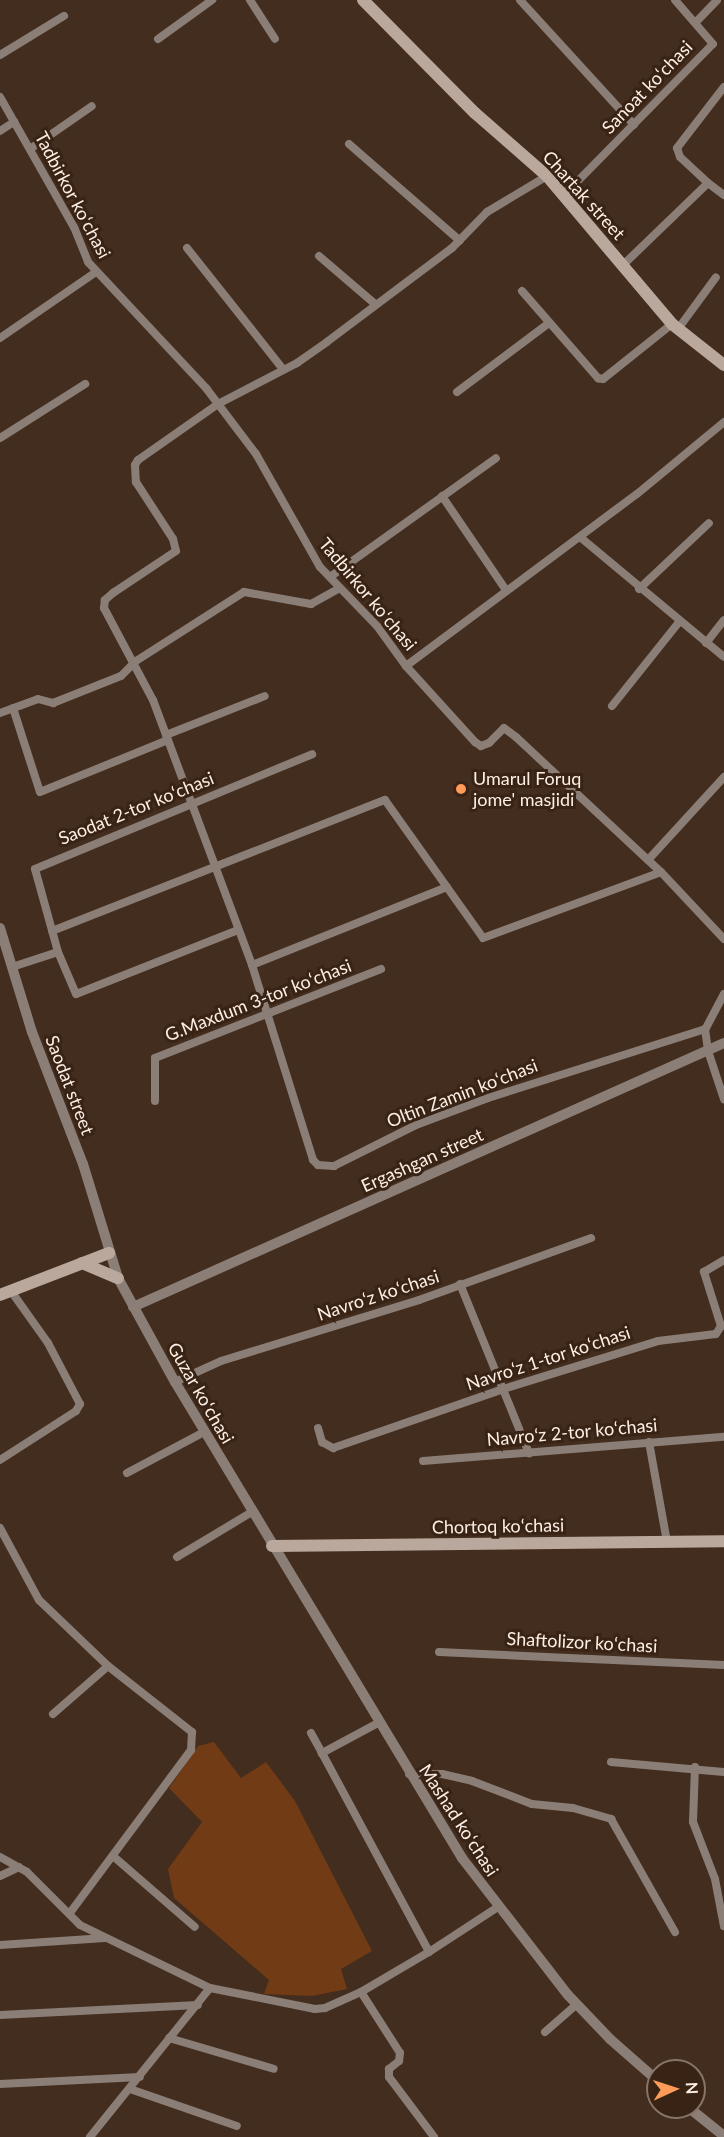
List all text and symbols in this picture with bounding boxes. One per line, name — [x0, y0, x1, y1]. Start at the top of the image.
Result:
street label: Sanoat koʻchasi — [597, 36, 697, 138]
street label: Tadbirkor koʻchasi — [30, 128, 116, 262]
street label: Chartak street — [538, 146, 630, 244]
street label: Tadbirkor koʻchasi — [314, 533, 422, 655]
street label: Saodat 2-tor koʻchasi — [55, 767, 217, 849]
place label: Umarul Foruq jome' masjidi — [473, 768, 581, 810]
marker: Umarul Foruq jome' masjidi — [454, 782, 468, 796]
street label: G.Maxdum 3-tor koʻchasi — [162, 954, 354, 1046]
street label: Saodat street — [41, 1032, 99, 1138]
street label: Oltin Zamin koʻchasi — [383, 1054, 541, 1132]
street label: Ergashgan street — [358, 1123, 486, 1197]
street label: Navroʻz koʻchasi — [314, 1265, 442, 1325]
street label: Navroʻz 1-tor koʻchasi — [463, 1321, 633, 1395]
street label: Guzar koʻchasi — [163, 1338, 239, 1448]
street label: Navroʻz 2-tor koʻchasi — [486, 1414, 658, 1450]
street label: Chortoq koʻchasi — [432, 1514, 564, 1538]
street label: Shaftolizor koʻchasi — [506, 1627, 658, 1657]
street label: Mashad koʻchasi — [415, 1760, 503, 1880]
north arrow — [646, 2059, 706, 2119]
text: N — [683, 2081, 702, 2095]

